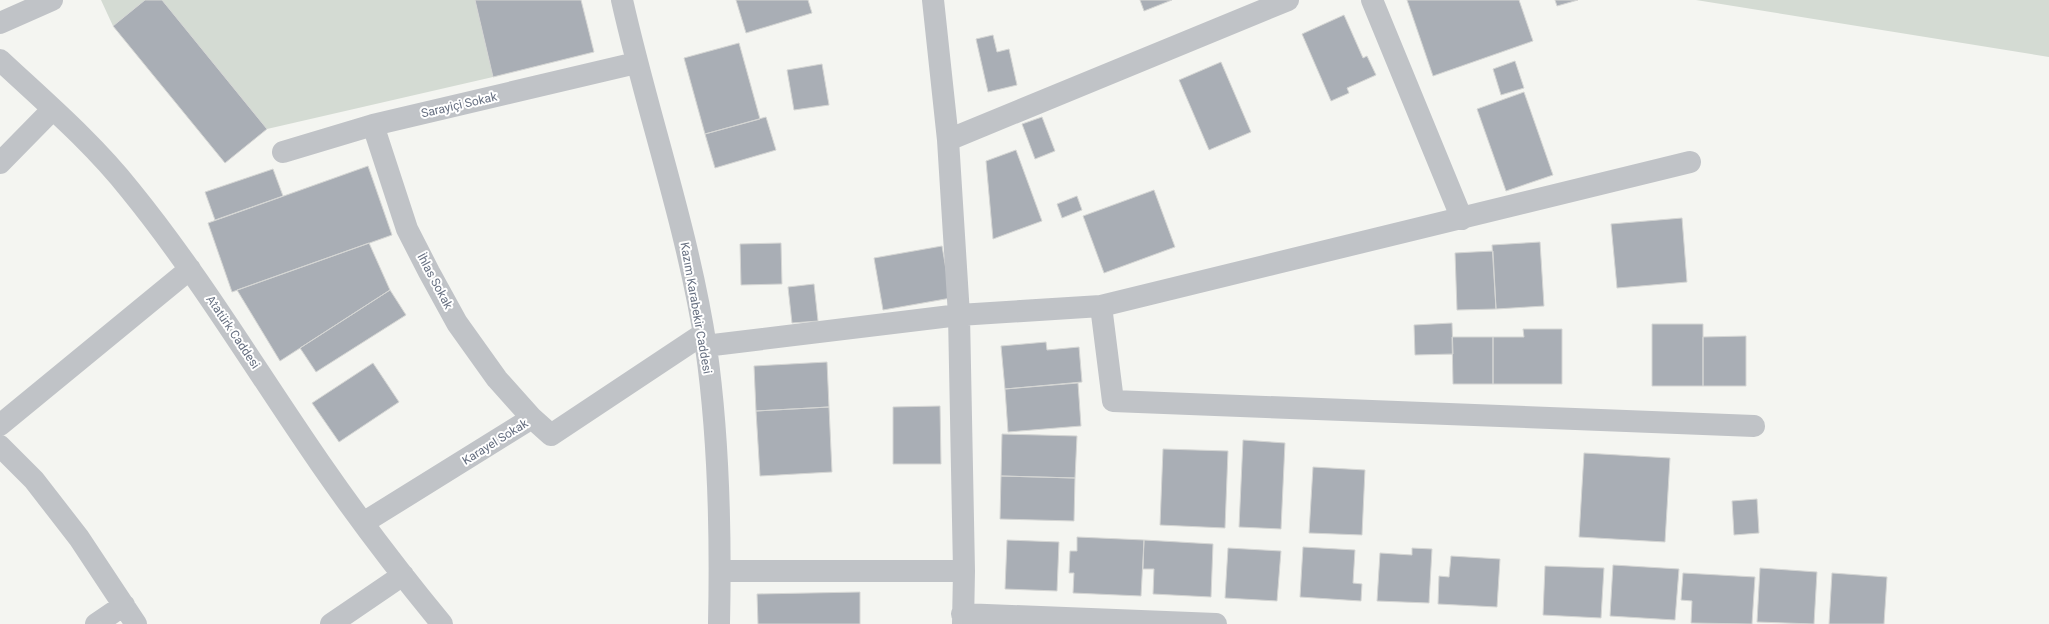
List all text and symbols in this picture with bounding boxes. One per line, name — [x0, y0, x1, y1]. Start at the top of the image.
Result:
street label: Sarayiçi Sokak — [420, 89, 499, 121]
street label: Kazım Karabekir Caddesi — [678, 241, 714, 375]
street label: İhlas Sokak — [414, 250, 457, 312]
street label: Atatürk Caddesi — [203, 293, 263, 371]
street label: Karayel Sokak — [460, 416, 531, 468]

